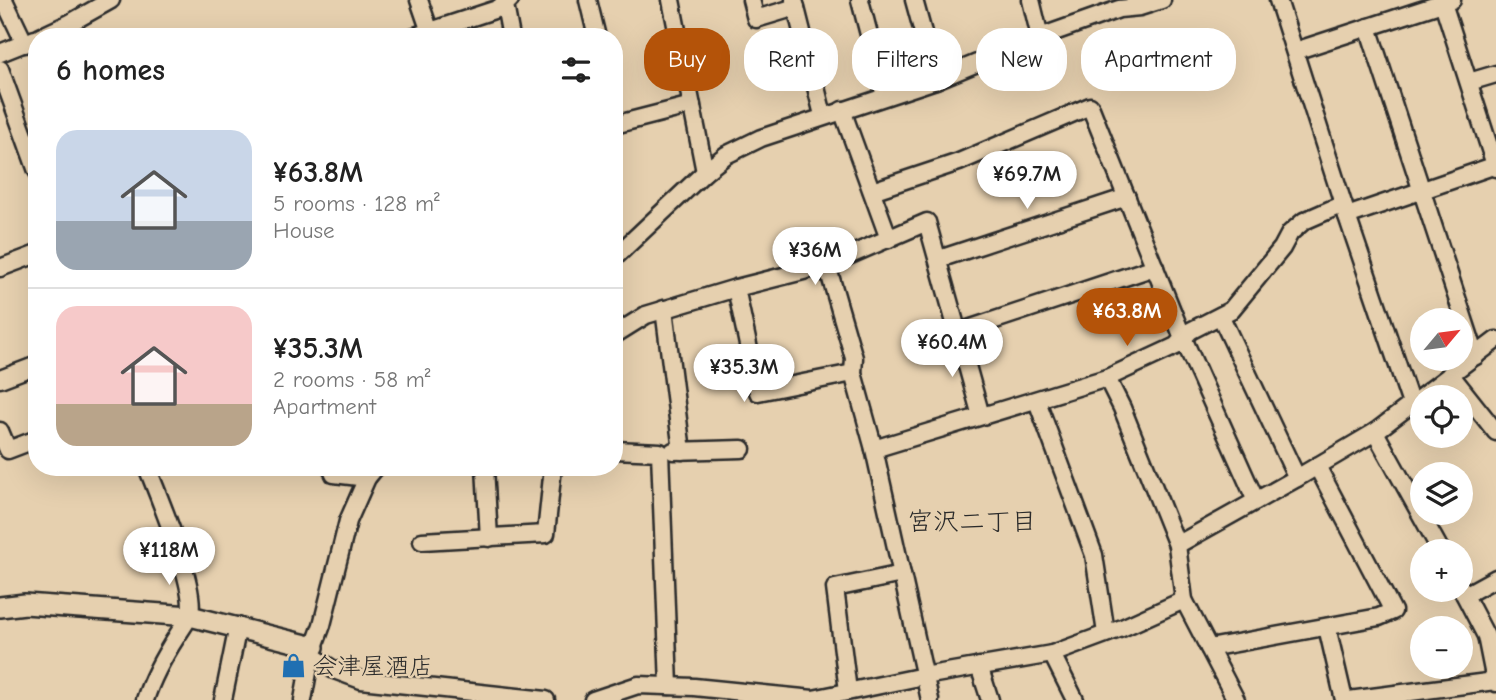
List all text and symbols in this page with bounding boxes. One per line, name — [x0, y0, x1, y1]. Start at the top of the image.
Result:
chip: Buy — [644, 28, 730, 91]
chip: Rent — [744, 28, 838, 91]
chip: Filters — [852, 28, 962, 91]
chip: New — [976, 28, 1067, 91]
chip: Apartment — [1081, 28, 1236, 91]
icon: filters — [557, 51, 595, 89]
text: 6 homes — [56, 53, 165, 88]
pin: ¥69.7M — [970, 152, 1084, 211]
text: ¥63.8M — [273, 155, 363, 190]
icon: home — [112, 158, 196, 242]
text: ¥69.7M — [993, 160, 1061, 187]
text: 5 rooms · 128 m² — [273, 190, 440, 217]
text: House — [273, 217, 335, 244]
pin: ¥36M — [774, 228, 856, 287]
text: ¥36M — [788, 236, 842, 263]
pin: ¥63.8M — [1070, 288, 1184, 348]
text: ¥63.8M — [1092, 297, 1162, 324]
north arrow — [1410, 308, 1474, 371]
map controls — [1410, 308, 1473, 679]
pin: ¥60.4M — [895, 320, 1009, 379]
text: ¥60.4M — [917, 328, 987, 355]
text: ¥35.3M — [273, 331, 363, 366]
icon: home — [112, 334, 196, 418]
pin: ¥35.3M — [687, 344, 801, 404]
text: ¥35.3M — [710, 353, 778, 380]
text: 2 rooms · 58 m² — [273, 366, 431, 393]
button: locate — [1410, 385, 1473, 448]
text: Apartment — [273, 393, 376, 420]
button: layers — [1410, 462, 1473, 525]
district label: 宮沢二丁目 — [907, 507, 1037, 537]
pin: ¥118M — [120, 528, 218, 587]
text: ¥118M — [139, 536, 199, 563]
button: + — [1410, 539, 1473, 602]
button: − — [1410, 616, 1473, 679]
shop icon: 会津屋酒店 — [279, 652, 307, 680]
place label: 会津屋酒店 — [313, 652, 433, 680]

